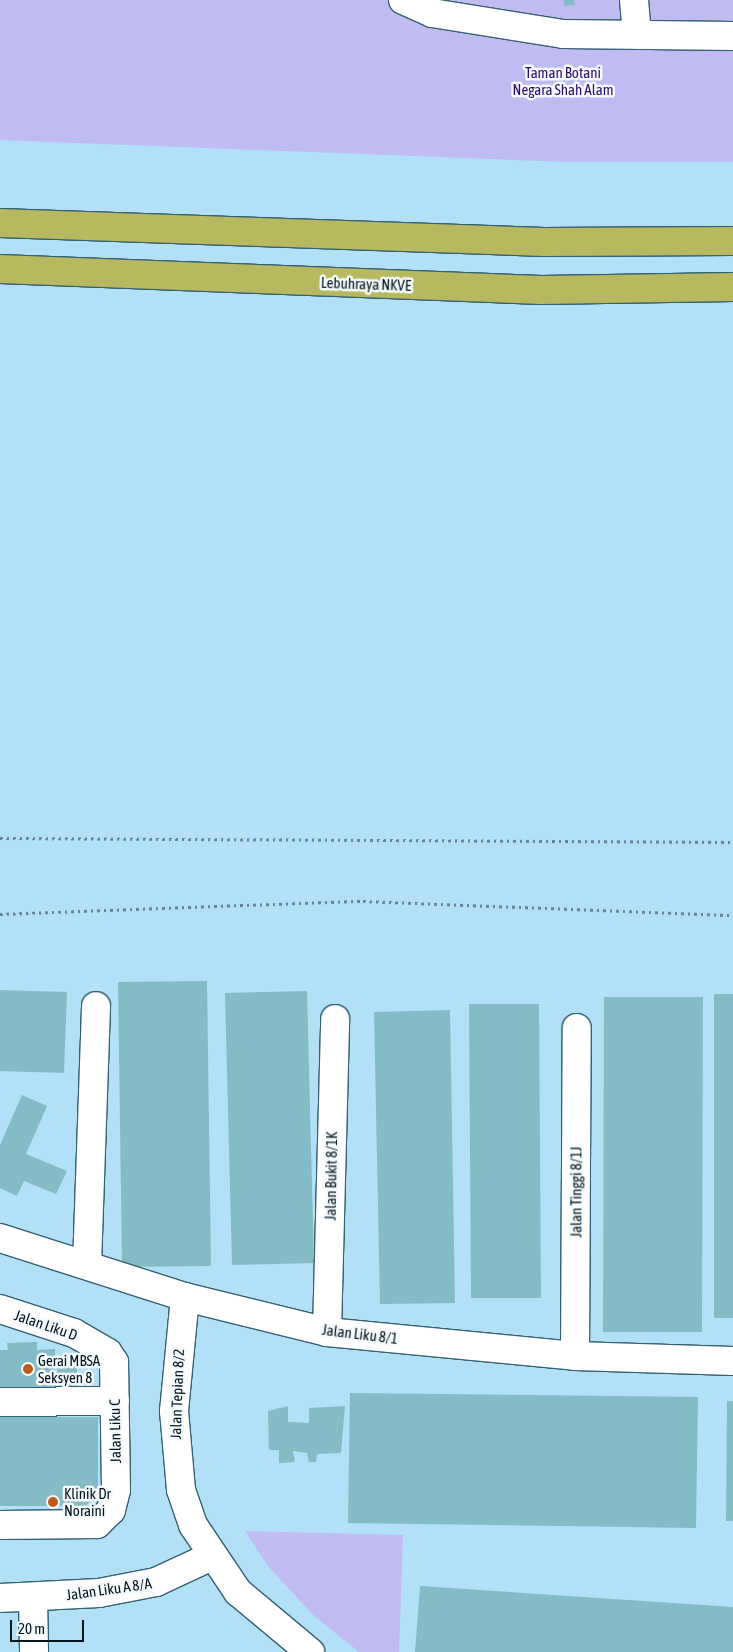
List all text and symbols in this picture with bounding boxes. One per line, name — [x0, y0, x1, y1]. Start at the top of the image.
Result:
park label: Taman Botani Negara Shah Alam — [513, 63, 613, 98]
street label: Lebuhraya NKVE — [321, 273, 411, 295]
street label: Jalan Bukit 8/1K — [321, 1131, 341, 1221]
street label: Jalan Tinggi 8/1J — [567, 1146, 585, 1238]
street label: Jalan Liku D — [12, 1306, 80, 1344]
street label: Jalan Liku 8/1 — [321, 1320, 399, 1348]
street label: Jalan Tepian 8/2 — [166, 1348, 188, 1440]
place label: Gerai MBSA Seksyen 8 — [38, 1351, 100, 1386]
marker: Gerai MBSA Seksyen 8 — [22, 1363, 34, 1375]
street label: Jalan Liku C — [105, 1399, 125, 1463]
place label: Klinik Dr Noraini — [64, 1484, 111, 1519]
marker: Klinik Dr Noraini — [46, 1495, 60, 1509]
street label: Jalan Liku A 8/A — [65, 1574, 153, 1604]
scale bar — [12, 1610, 86, 1642]
text: 20 m — [18, 1620, 45, 1637]

